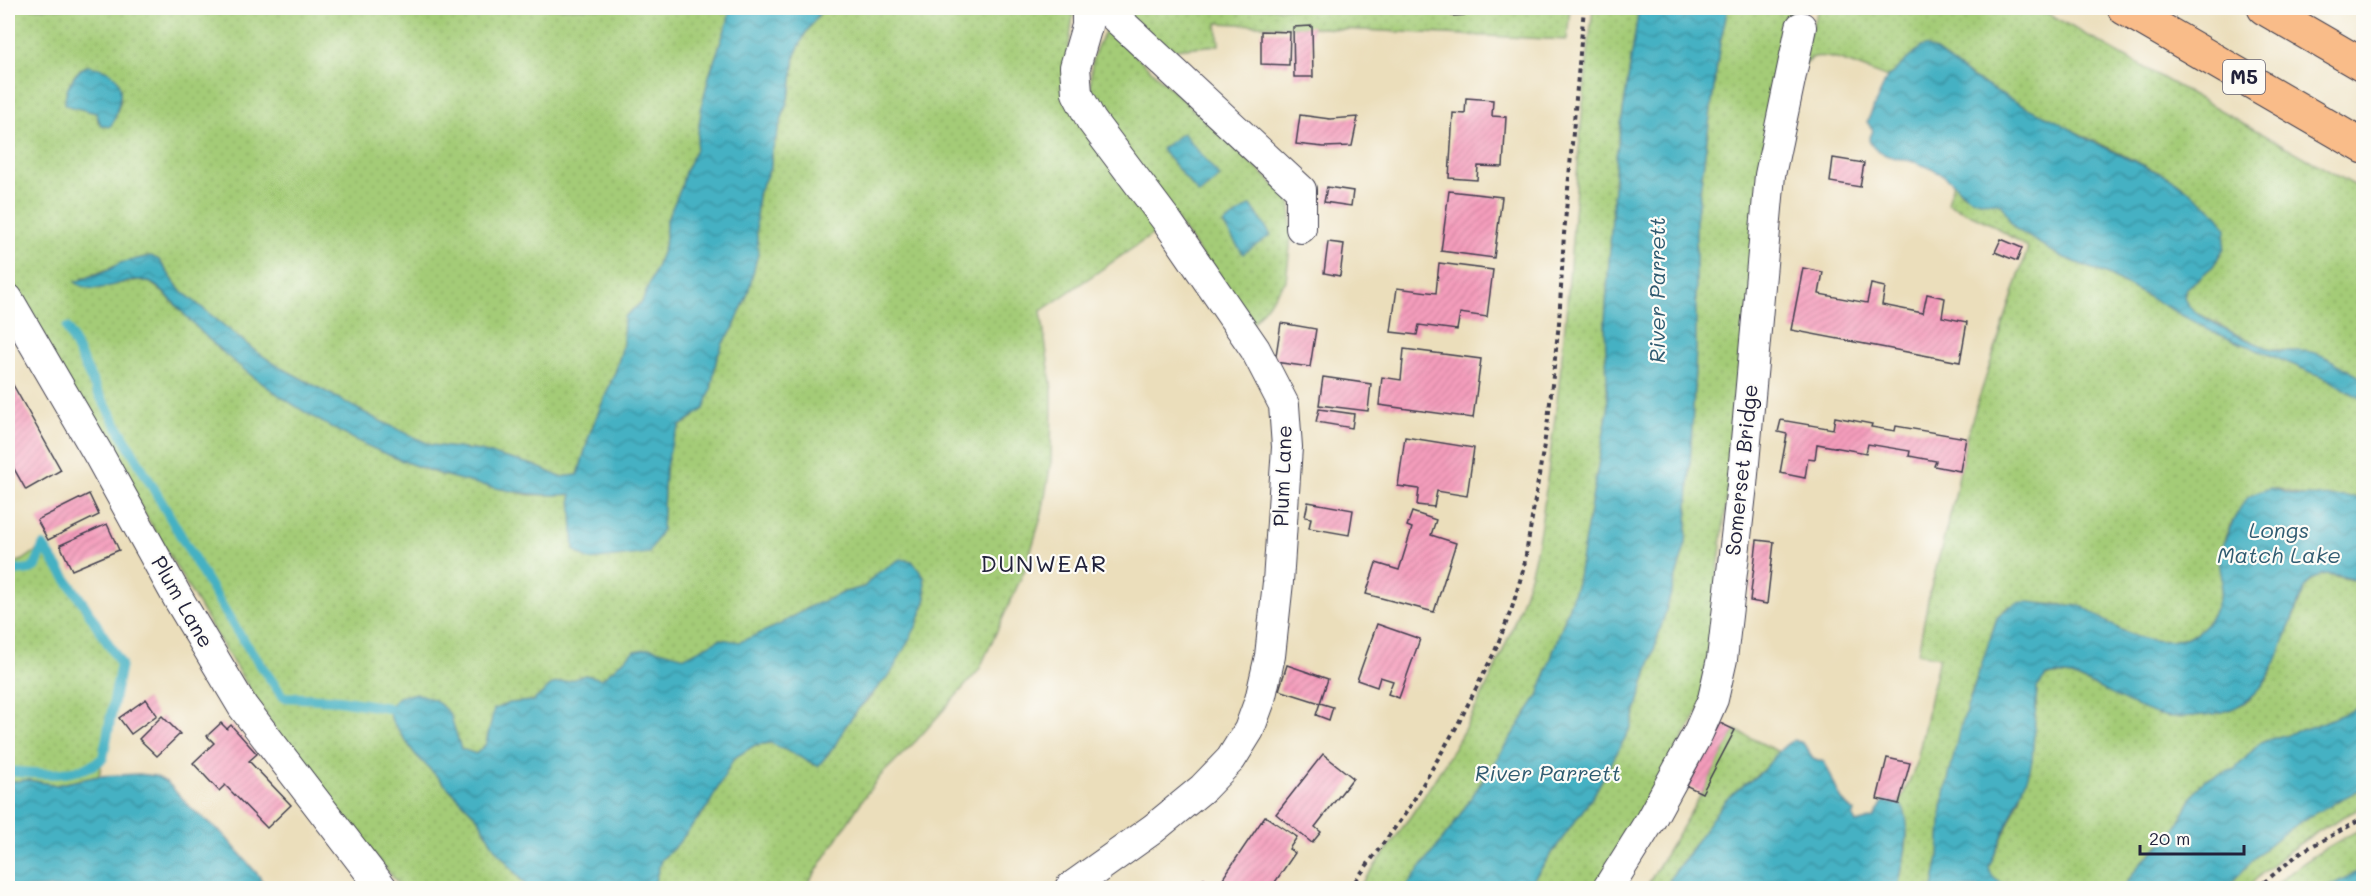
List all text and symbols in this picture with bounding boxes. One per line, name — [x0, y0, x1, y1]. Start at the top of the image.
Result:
road number: M5 — [2223, 60, 2265, 94]
water label: River Parrett — [1642, 217, 1671, 363]
street label: Somerset Bridge — [1718, 383, 1763, 557]
street label: Plum Lane — [1266, 425, 1297, 527]
water label: Longs Match Lake — [2217, 515, 2341, 569]
district label: DUNWEAR — [980, 547, 1108, 578]
street label: Plum Lane — [146, 550, 220, 652]
water label: River Parrett — [1475, 758, 1621, 787]
scale bar — [2140, 818, 2244, 856]
text: 20 m — [2149, 826, 2190, 850]

